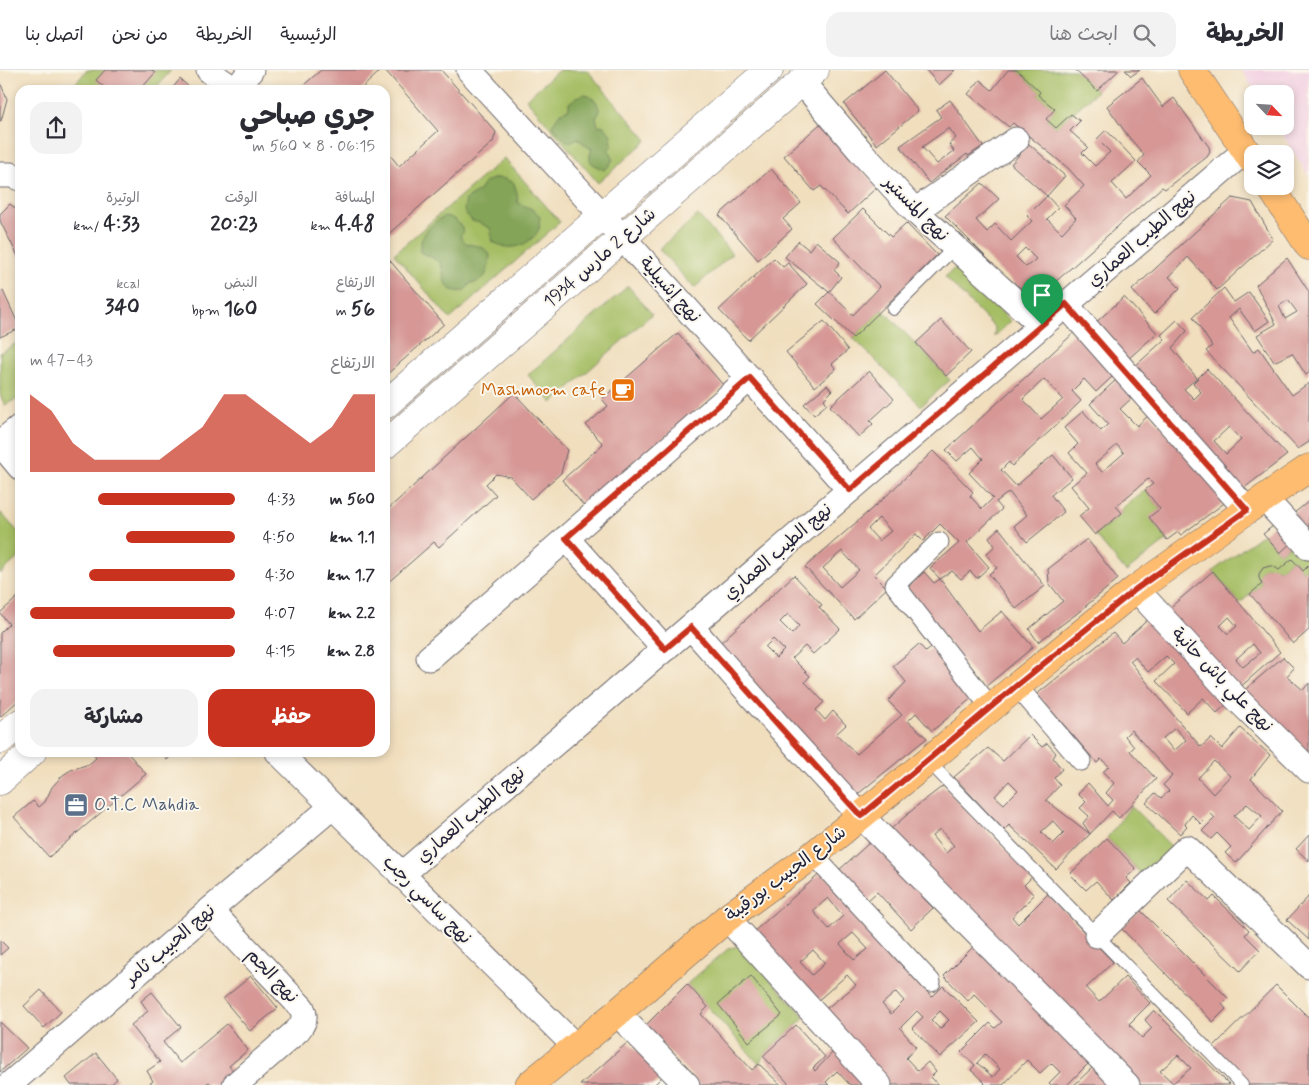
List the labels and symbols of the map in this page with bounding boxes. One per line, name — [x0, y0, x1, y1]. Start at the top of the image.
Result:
north arrow — [1244, 85, 1294, 135]
street label: نهج المنستير — [877, 170, 954, 247]
street label: نهج الطيب العماري — [1083, 185, 1201, 293]
street label: شارع 2 مارس 1934 — [539, 203, 661, 313]
street label: نهج إشبيلية — [634, 252, 706, 328]
pin — [1021, 274, 1063, 325]
cafe icon: Mashmoom cafe — [610, 377, 636, 403]
place label: Mashmoom cafe — [481, 378, 606, 402]
street label: نهج الطيب العماري — [719, 498, 837, 606]
street label: نهج علي باش حانبة — [1164, 622, 1278, 740]
street label: نهج الطيب العماري — [412, 761, 530, 869]
office icon: O.T.C Mahdia — [63, 792, 89, 818]
place label: O.T.C Mahdia — [94, 793, 199, 817]
street label: شارع الحبيب بورقيبة — [721, 821, 851, 927]
street label: نهج ساسي رجب — [375, 850, 477, 952]
street label: نهج الحبيب ثامر — [118, 899, 221, 993]
street label: نهج الجم — [240, 944, 303, 1009]

